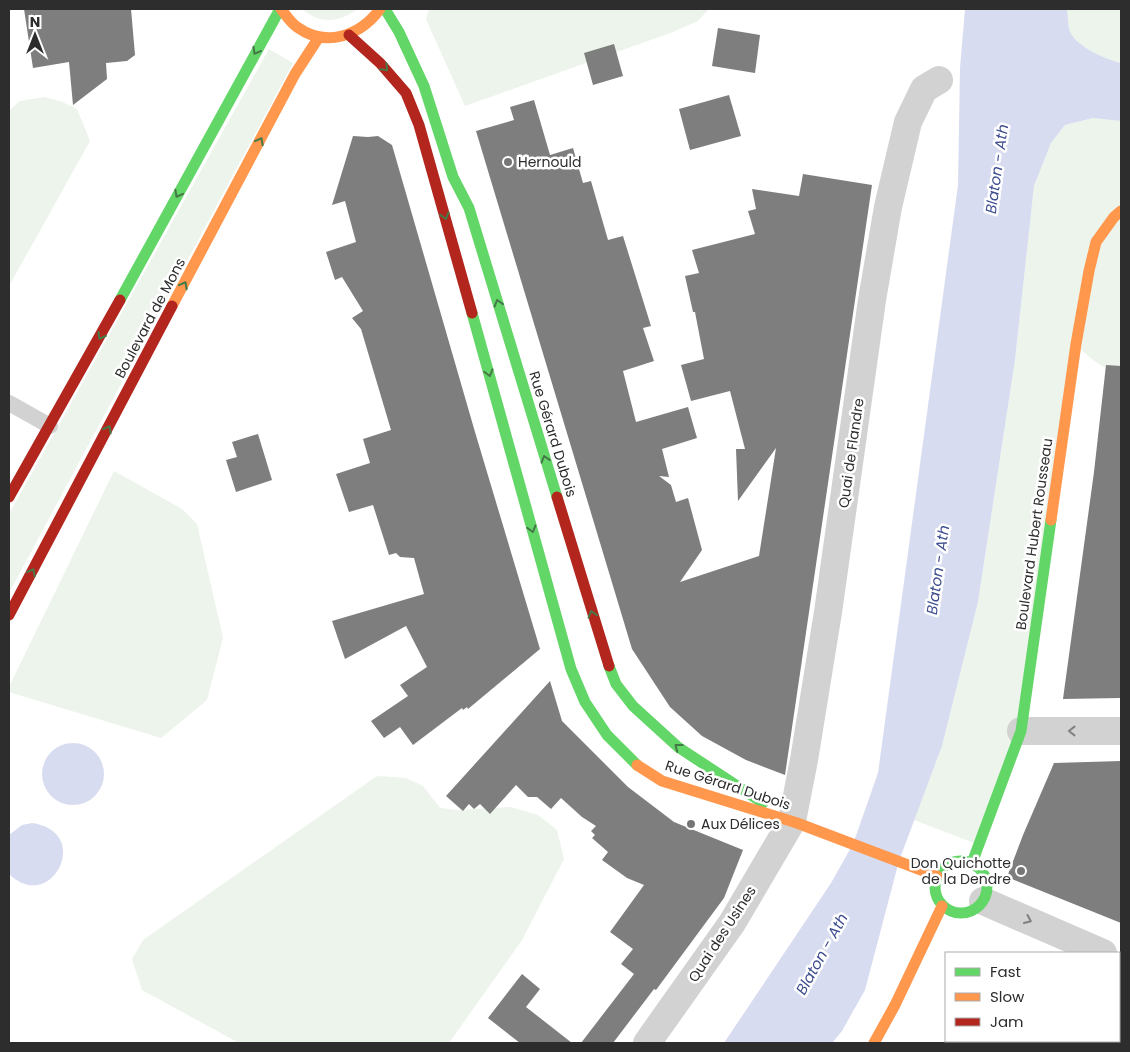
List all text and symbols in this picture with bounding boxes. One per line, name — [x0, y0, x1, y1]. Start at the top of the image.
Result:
north arrow — [10, 10, 60, 60]
text: N — [30, 12, 40, 32]
one-way arrow — [252, 45, 262, 54]
one-way arrow — [379, 62, 388, 71]
water label: Blaton - Ath — [980, 123, 1013, 215]
one-way arrow — [254, 137, 264, 146]
place label: Hernould — [518, 152, 581, 172]
marker: Hernould — [502, 156, 514, 168]
one-way arrow — [174, 188, 184, 197]
one-way arrow — [439, 212, 449, 220]
street label: Boulevard de Mons — [110, 254, 190, 382]
one-way arrow — [178, 281, 188, 290]
one-way arrow — [493, 300, 503, 308]
one-way arrow — [97, 331, 107, 340]
one-way arrow — [483, 368, 493, 376]
street label: Rue Gérard Dubois — [524, 369, 582, 499]
street label: Quai de Flandre — [833, 396, 869, 509]
one-way arrow — [102, 425, 112, 434]
street label: Boulevard Hubert Rousseau — [1011, 437, 1057, 631]
one-way arrow — [540, 455, 550, 463]
water label: Blaton - Ath — [921, 524, 954, 616]
one-way arrow — [527, 525, 537, 533]
one-way arrow — [26, 568, 36, 577]
one-way arrow — [588, 611, 598, 619]
one-way arrow — [1068, 726, 1076, 736]
one-way arrow — [675, 744, 684, 752]
street label: Rue Gérard Dubois — [663, 755, 793, 815]
place label: Aux Délices — [701, 814, 780, 834]
marker: Aux Délices — [685, 818, 697, 830]
place label: Don Quichotte de la Dendre — [911, 853, 1011, 889]
marker: Don Quichotte de la Dendre — [1015, 865, 1027, 877]
street label: Quai des Usines — [683, 882, 761, 986]
water label: Blaton - Ath — [791, 909, 853, 998]
one-way arrow — [1023, 914, 1032, 925]
legend — [945, 952, 1120, 1042]
text: Fast — [990, 961, 1021, 982]
text: Slow — [990, 986, 1025, 1007]
text: Jam — [990, 1011, 1024, 1032]

